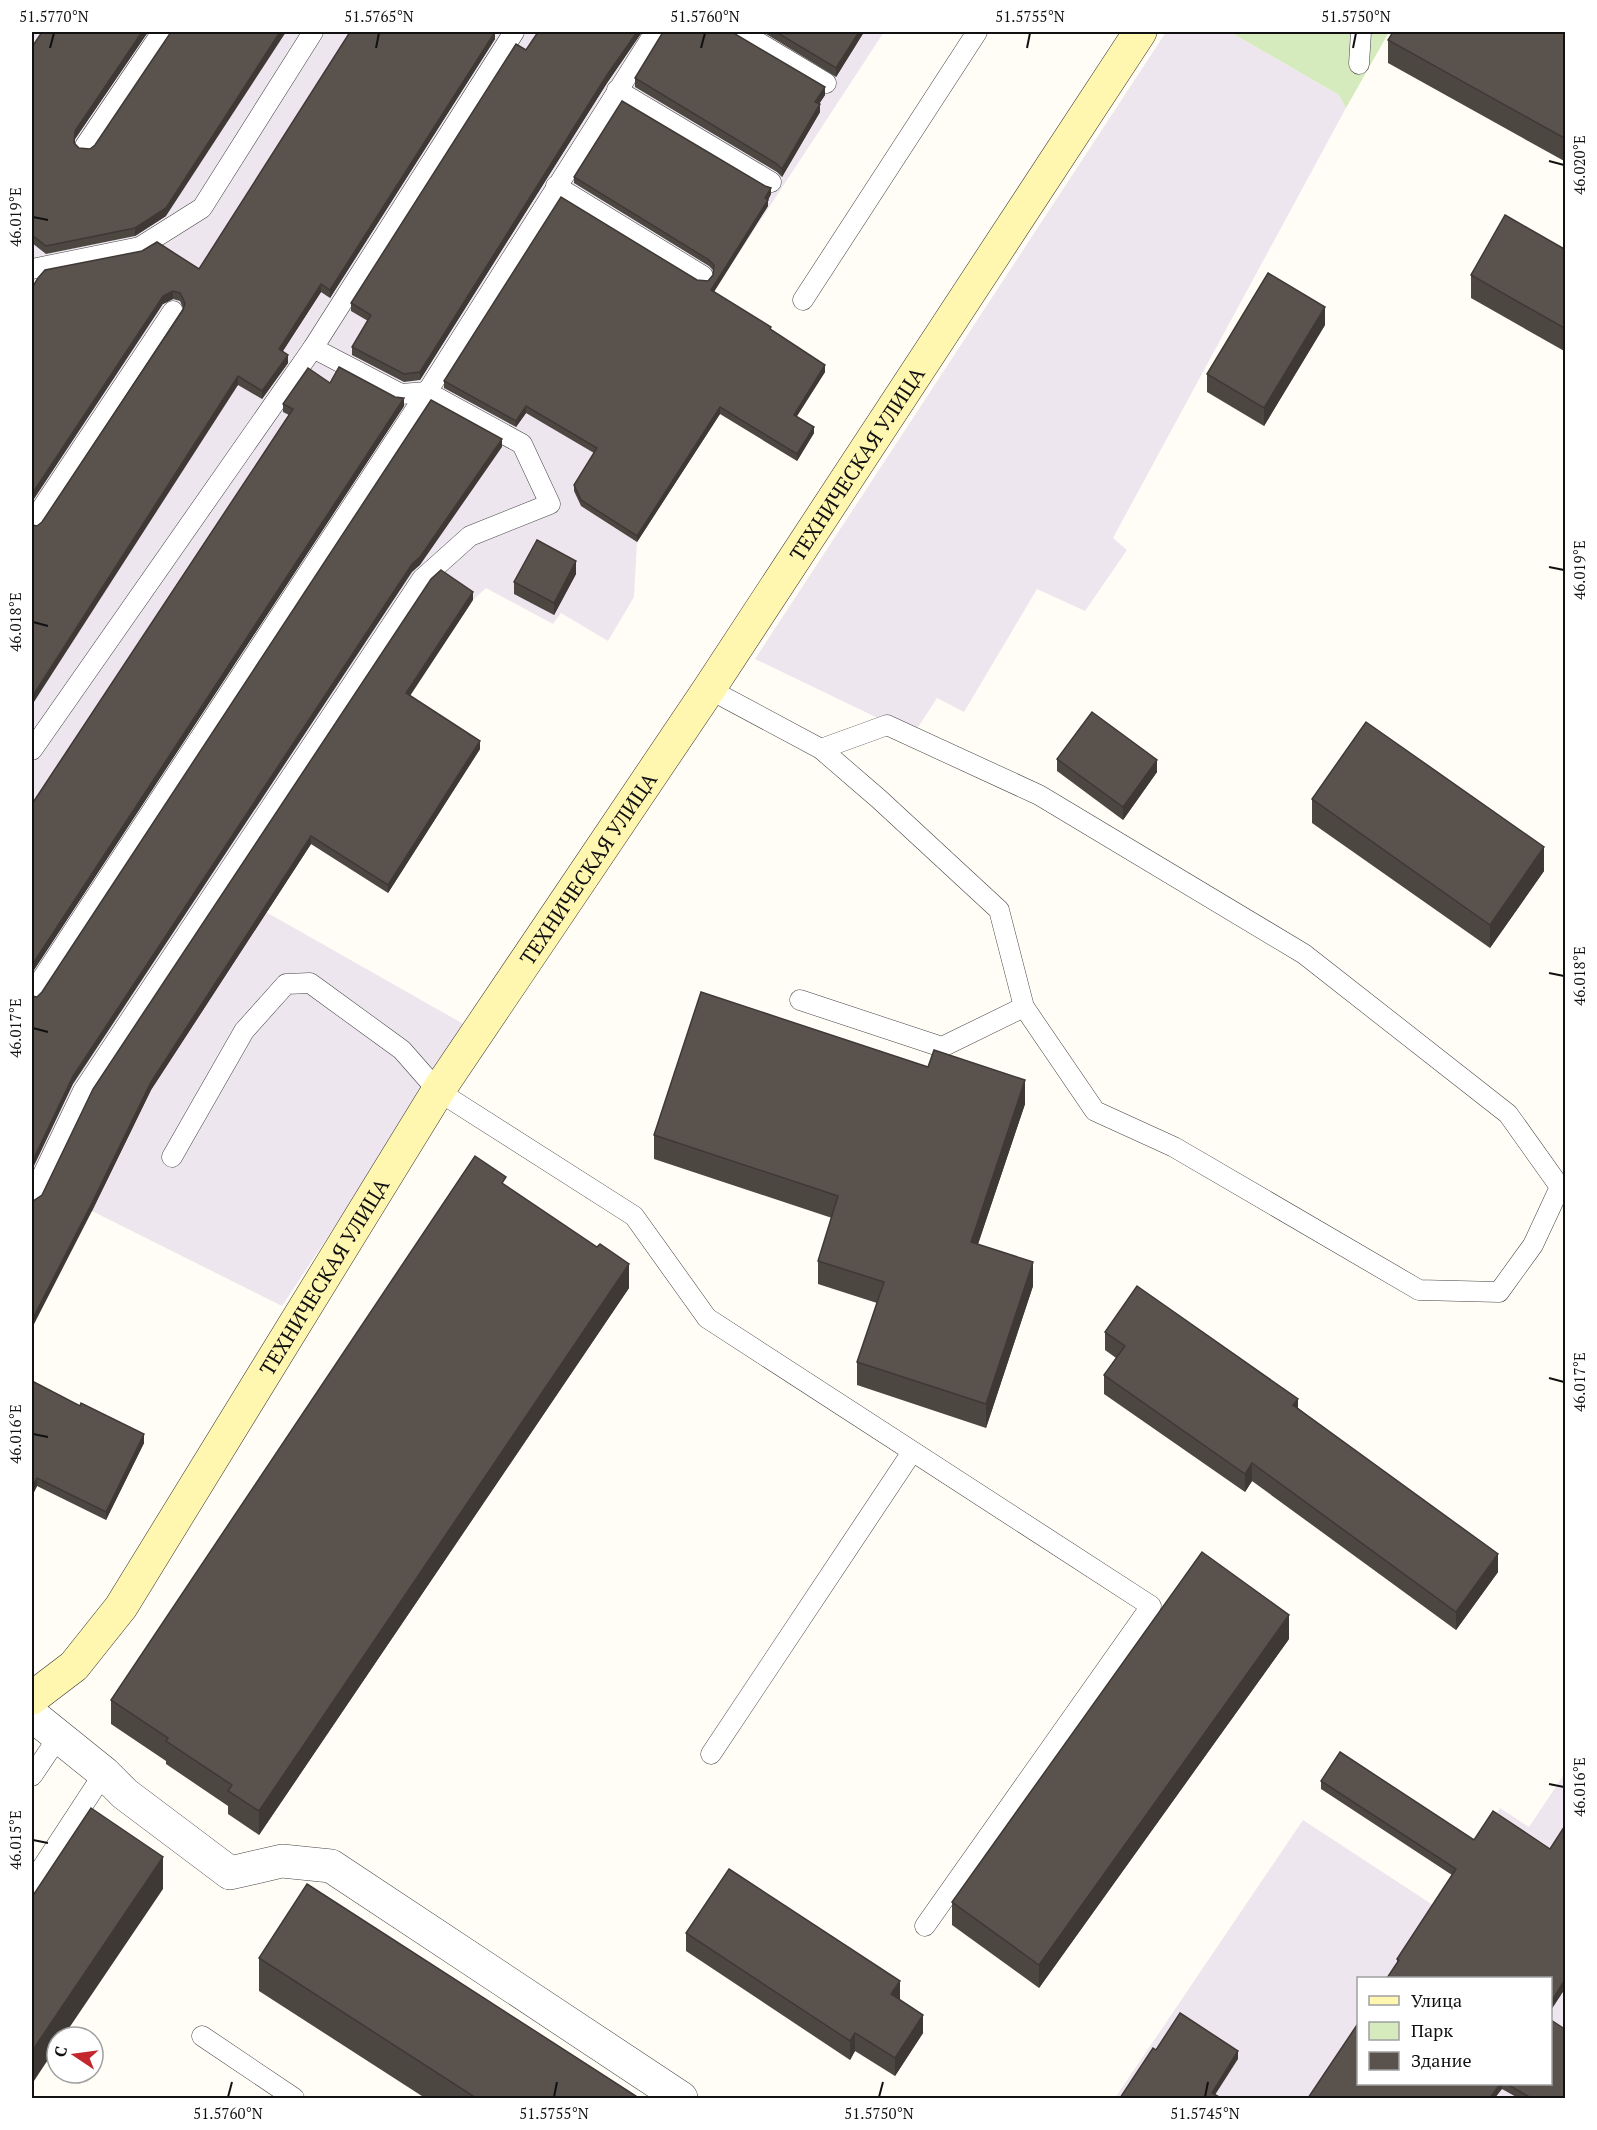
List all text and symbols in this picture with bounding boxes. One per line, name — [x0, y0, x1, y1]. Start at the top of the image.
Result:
text: 51.5770°N — [19, 6, 89, 26]
text: 51.5765°N — [344, 6, 414, 26]
text: 51.5760°N — [670, 6, 740, 26]
text: 51.5755°N — [995, 6, 1065, 26]
text: 51.5750°N — [1321, 6, 1391, 26]
text: 46.020°E — [1569, 135, 1589, 195]
text: 46.019°E — [5, 187, 25, 247]
street label: ТЕХНИЧЕСКАЯ УЛИЦА — [783, 361, 931, 566]
text: 46.019°E — [1569, 540, 1589, 600]
text: 46.018°E — [5, 592, 25, 652]
street label: ТЕХНИЧЕСКАЯ УЛИЦА — [513, 766, 663, 970]
text: 46.018°E — [1569, 946, 1589, 1006]
text: 46.017°E — [5, 998, 25, 1058]
street label: ТЕХНИЧЕСКАЯ УЛИЦА — [253, 1172, 396, 1381]
text: 46.017°E — [1569, 1352, 1589, 1412]
text: 46.016°E — [5, 1404, 25, 1464]
text: 46.016°E — [1569, 1757, 1589, 1817]
text: 46.015°E — [5, 1810, 25, 1870]
legend — [1357, 1977, 1552, 2085]
text: Улица — [1411, 1988, 1462, 2012]
text: Парк — [1411, 2018, 1453, 2042]
north arrow — [45, 2025, 105, 2085]
text: С — [48, 2044, 72, 2059]
text: Здание — [1411, 2048, 1471, 2072]
text: 51.5760°N — [193, 2103, 263, 2123]
text: 51.5755°N — [519, 2103, 589, 2123]
text: 51.5750°N — [844, 2103, 914, 2123]
text: 51.5745°N — [1170, 2103, 1240, 2123]

